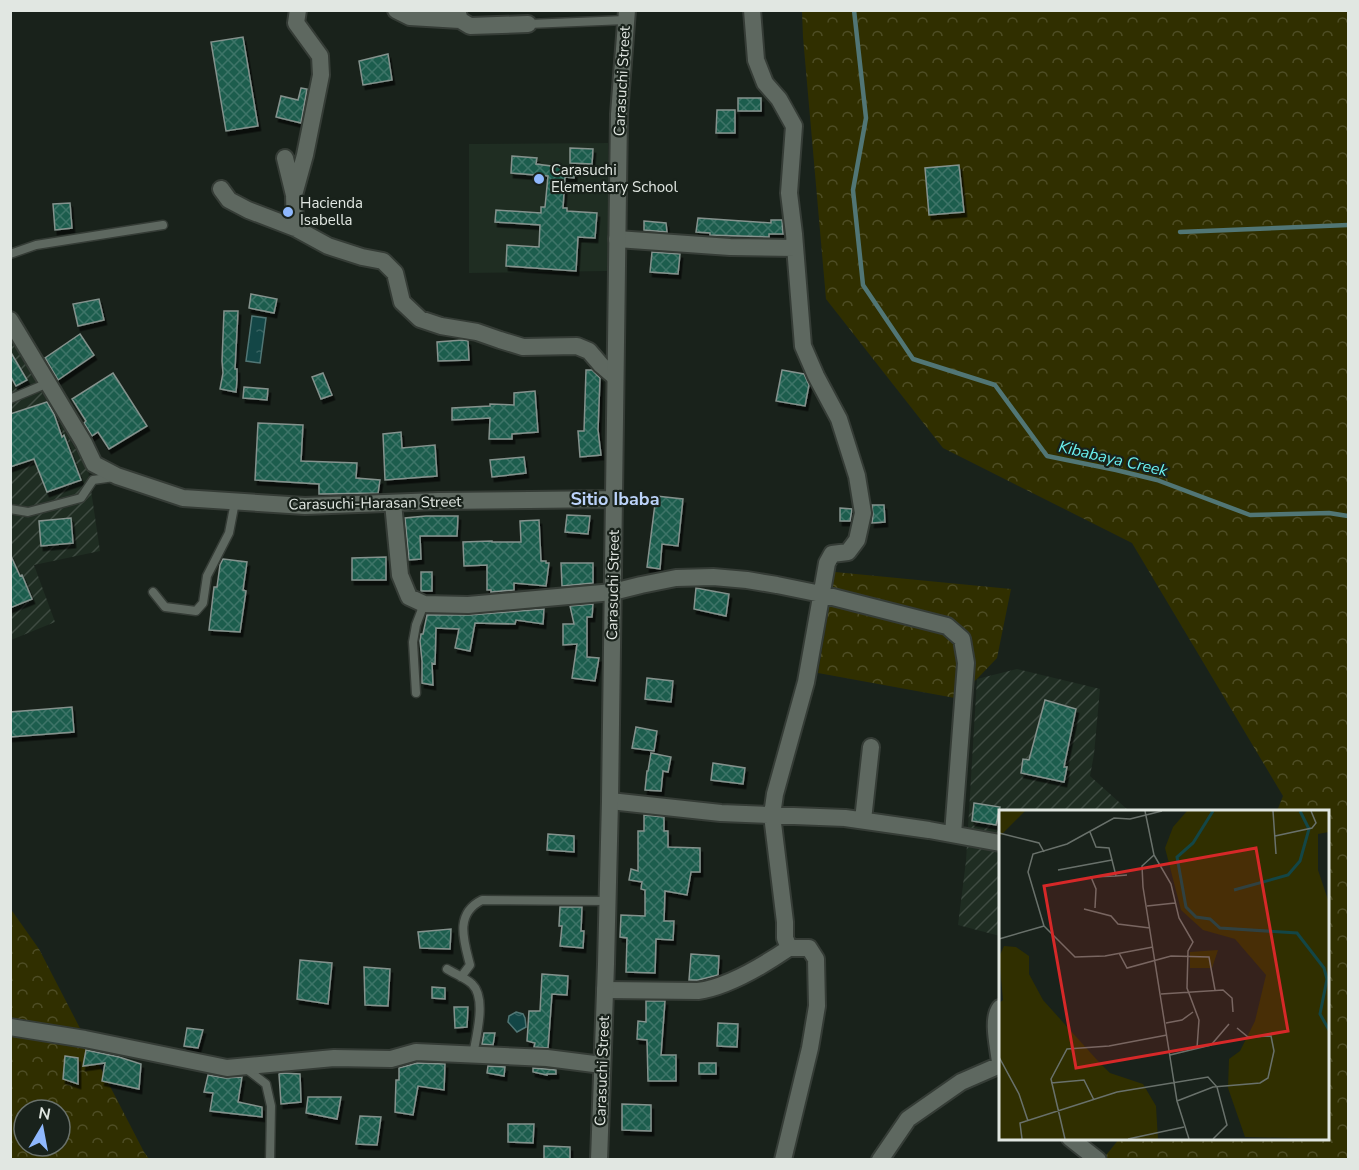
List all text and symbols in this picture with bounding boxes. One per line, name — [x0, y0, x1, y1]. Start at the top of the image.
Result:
street label: Carasuchi Street — [609, 25, 635, 137]
place label: Carasuchi Elementary School — [551, 160, 678, 197]
marker: Carasuchi Elementary School — [532, 172, 546, 186]
place label: Hacienda Isabella — [300, 193, 363, 230]
marker: Hacienda Isabella — [281, 205, 295, 219]
water label: Kibabaya Creek — [1056, 436, 1171, 482]
district label: Sitio Ibaba — [570, 487, 660, 511]
street label: Carasuchi-Harasan Street — [288, 491, 462, 515]
street label: Carasuchi Street — [602, 529, 624, 640]
inset map — [999, 810, 1329, 1140]
street label: Carasuchi Street — [590, 1015, 614, 1127]
north arrow — [12, 1098, 72, 1158]
text: N — [37, 1102, 52, 1126]

